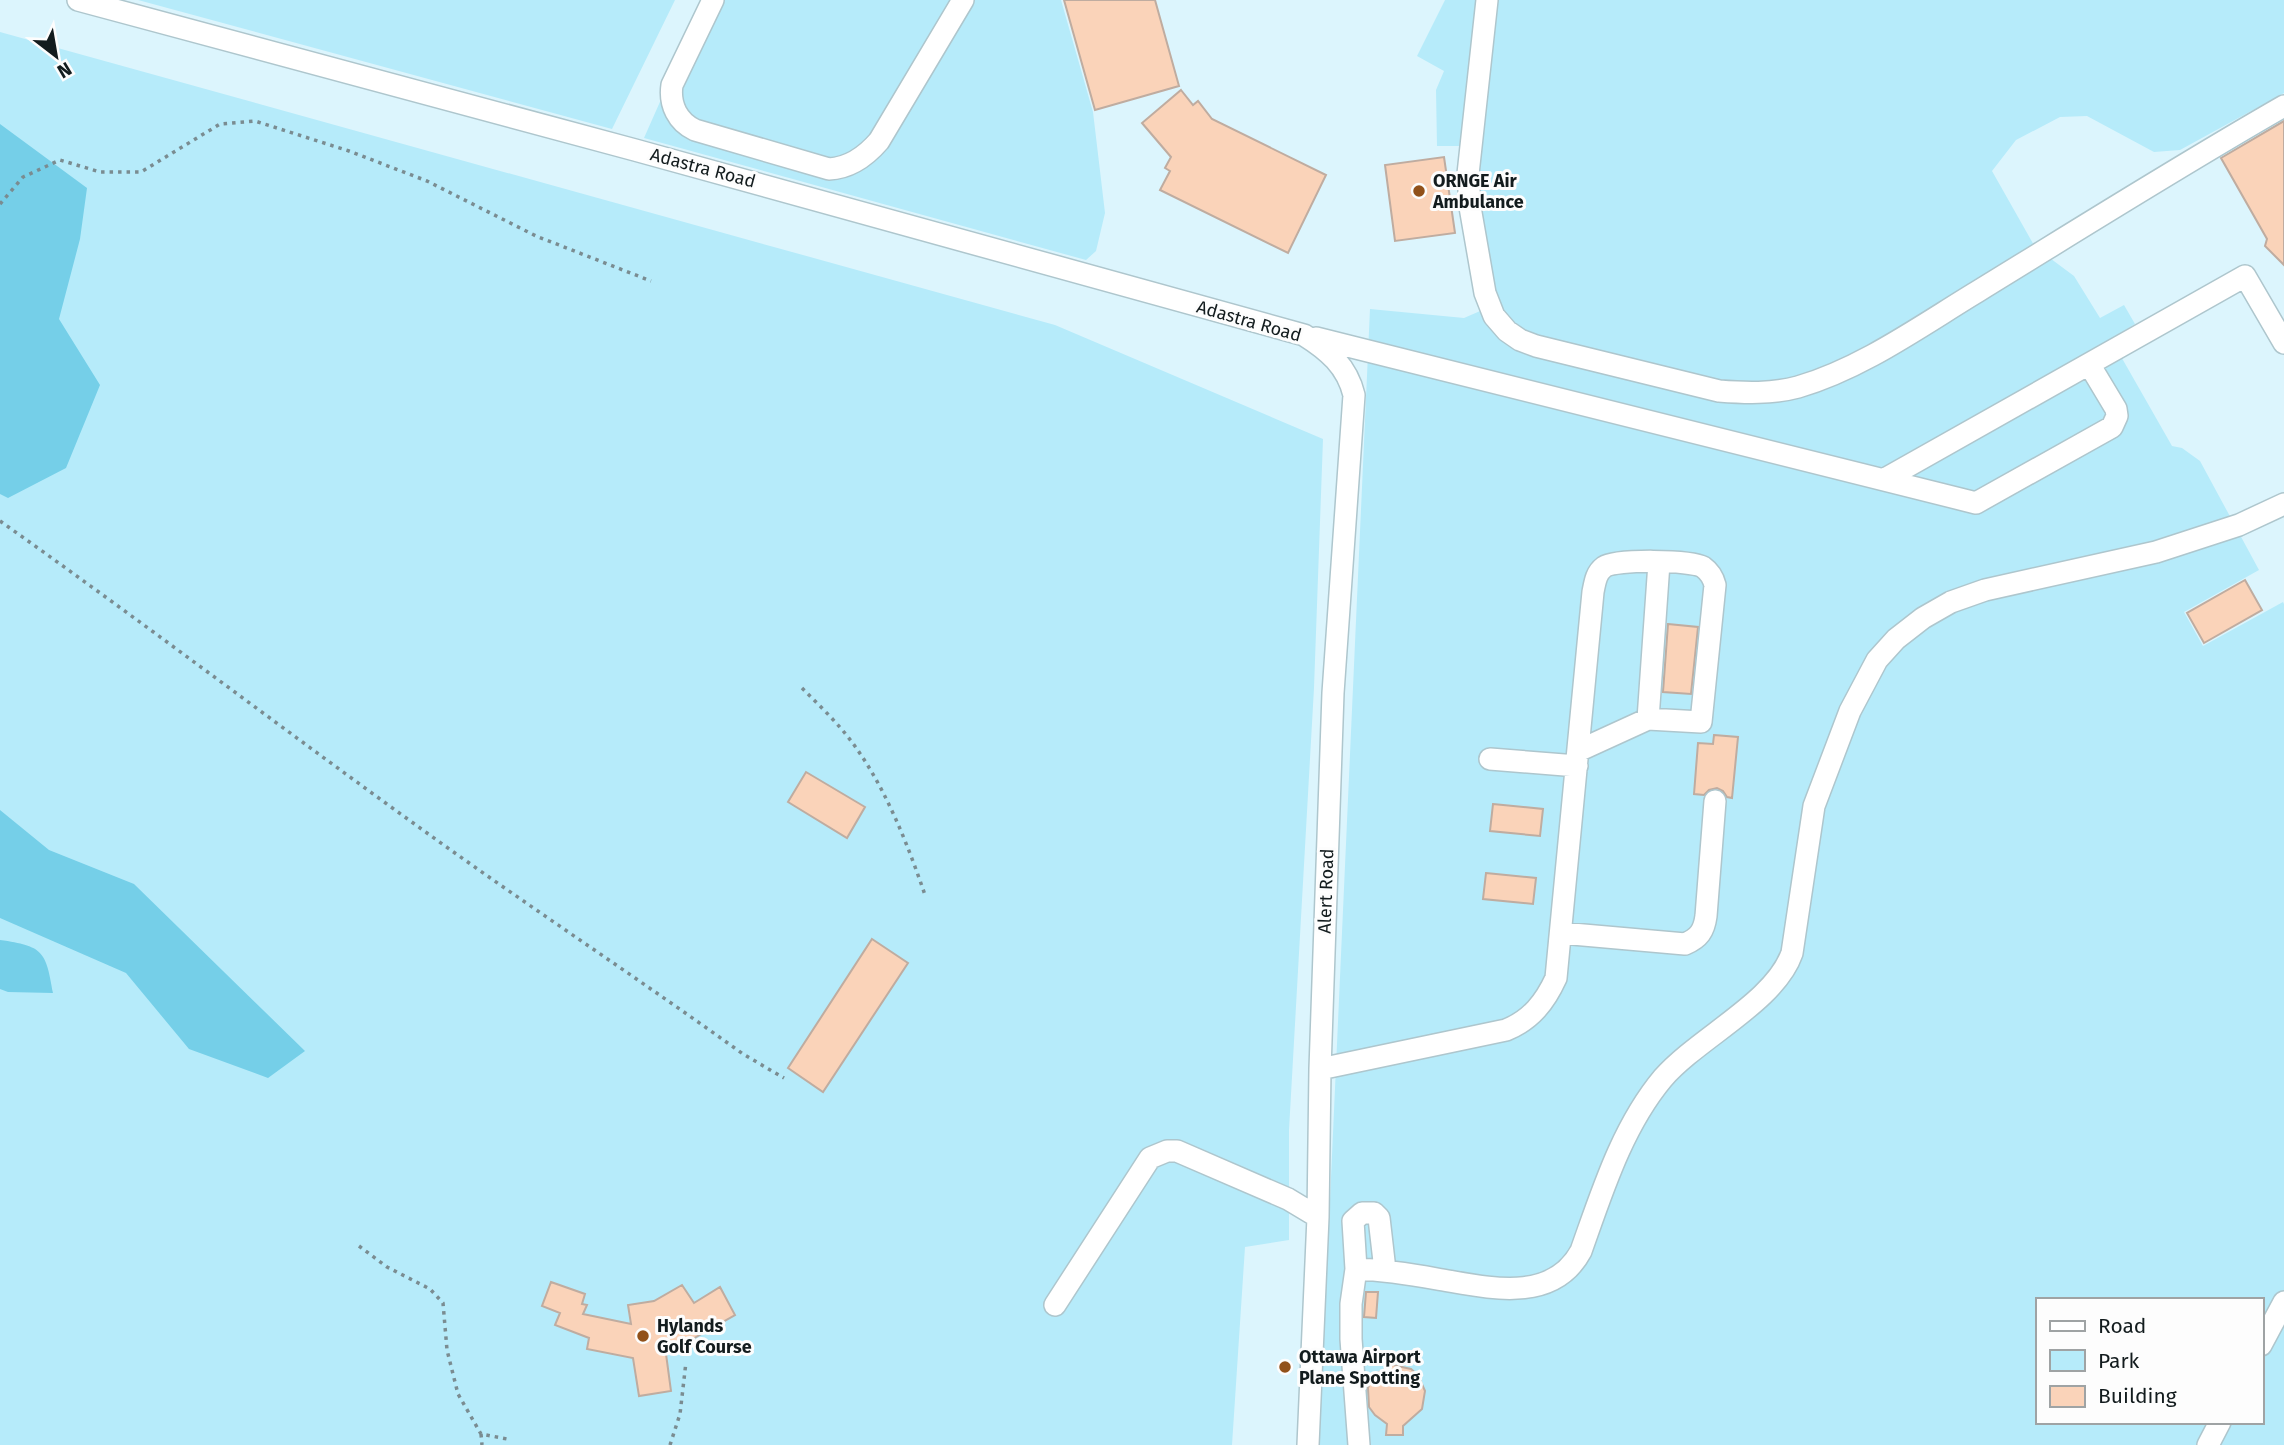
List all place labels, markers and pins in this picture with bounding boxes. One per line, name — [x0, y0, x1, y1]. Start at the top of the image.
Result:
place label: ORNGE Air Ambulance — [1432, 170, 1524, 213]
marker: ORNGE Air Ambulance — [1411, 183, 1427, 199]
place label: Hylands Golf Course — [657, 1315, 752, 1358]
marker: Hylands Golf Course — [635, 1328, 651, 1344]
place label: Ottawa Airport Plane Spotting — [1299, 1346, 1422, 1389]
marker: Ottawa Airport Plane Spotting — [1277, 1359, 1293, 1375]

